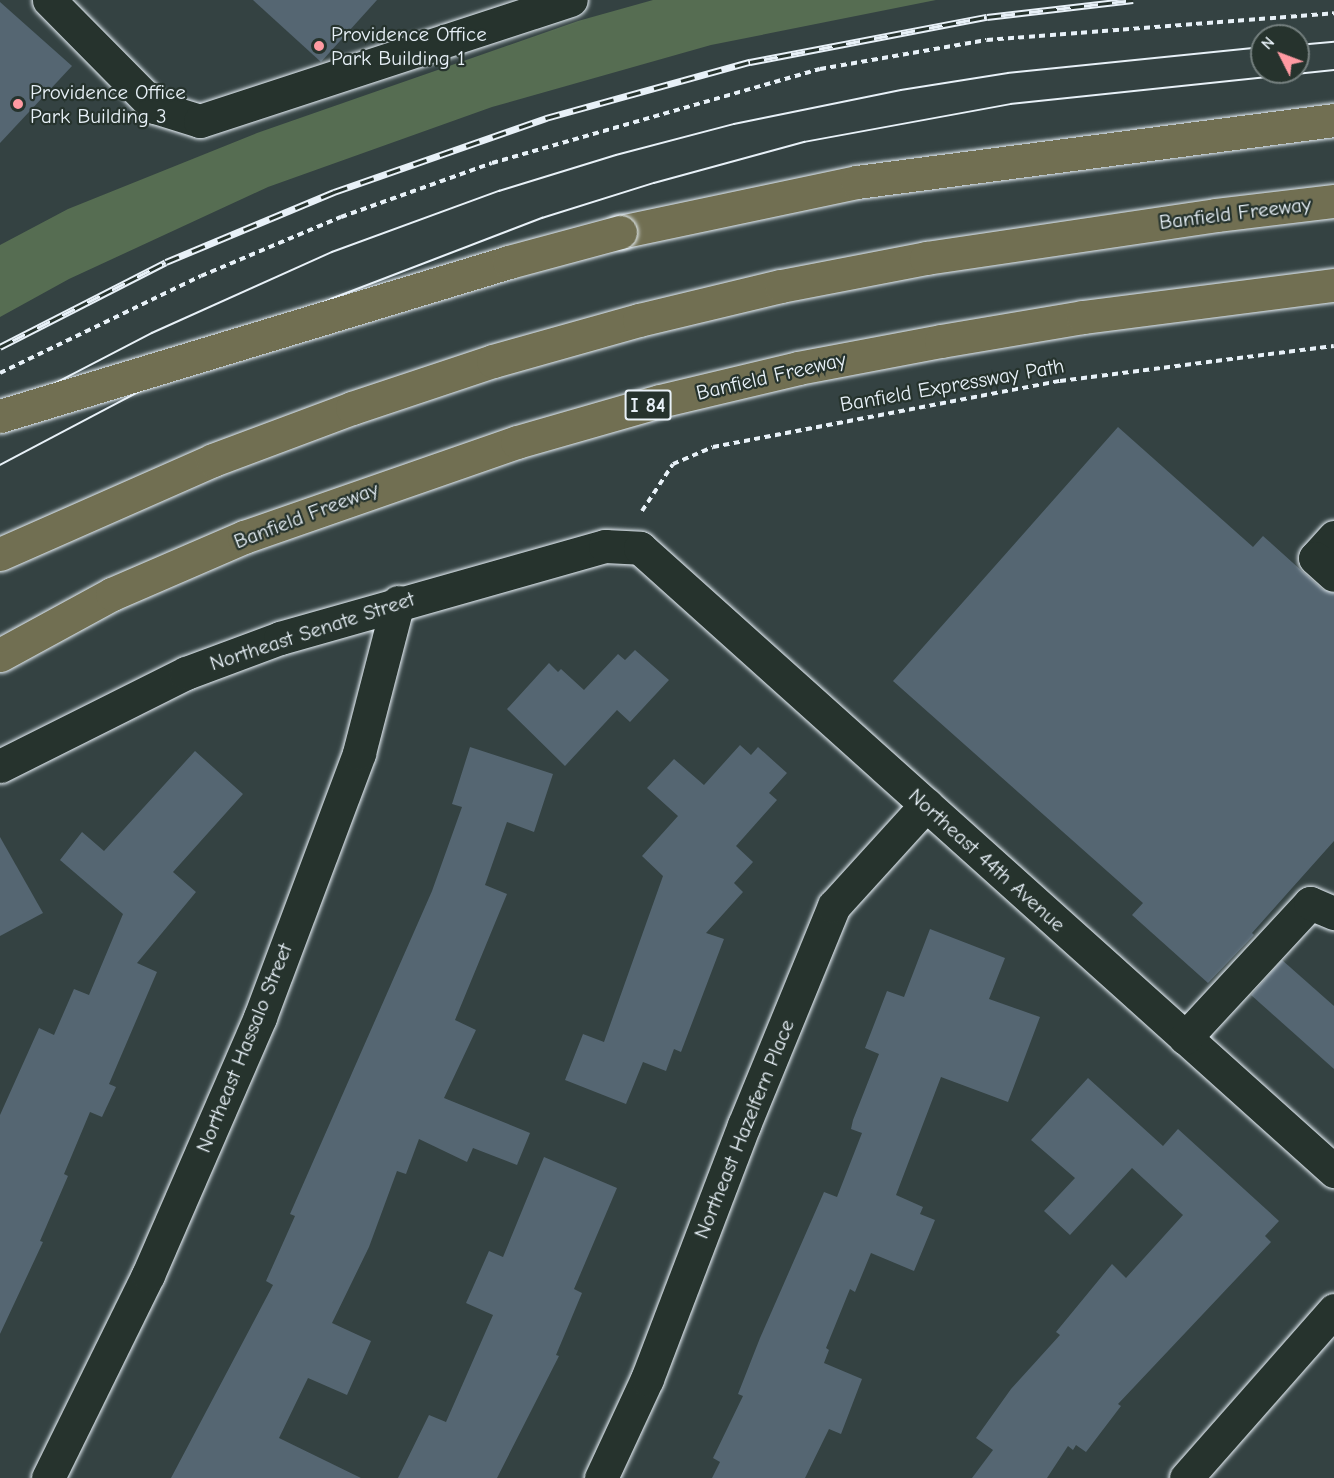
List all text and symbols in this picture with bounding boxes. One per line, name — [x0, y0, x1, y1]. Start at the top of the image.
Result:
place label: Providence Office Park Building 1 — [331, 21, 487, 71]
north arrow — [1250, 24, 1310, 84]
text: N — [1258, 33, 1278, 53]
marker: Providence Office Park Building 1 — [312, 39, 326, 53]
place label: Providence Office Park Building 3 — [30, 79, 186, 129]
marker: Providence Office Park Building 3 — [11, 97, 25, 111]
street label: Banfield Freeway — [1158, 191, 1312, 235]
street label: Banfield Freeway — [694, 347, 848, 405]
street label: Banfield Expressway Path — [838, 353, 1066, 417]
road number: I 84 — [624, 388, 672, 422]
street label: Banfield Freeway — [230, 476, 382, 554]
street label: Northeast Senate Street — [206, 586, 418, 676]
street label: Northeast 44th Avenue — [903, 783, 1071, 937]
street label: Northeast Hassalo Street — [191, 940, 297, 1156]
street label: Northeast Hazelfern Place — [688, 1016, 800, 1242]

